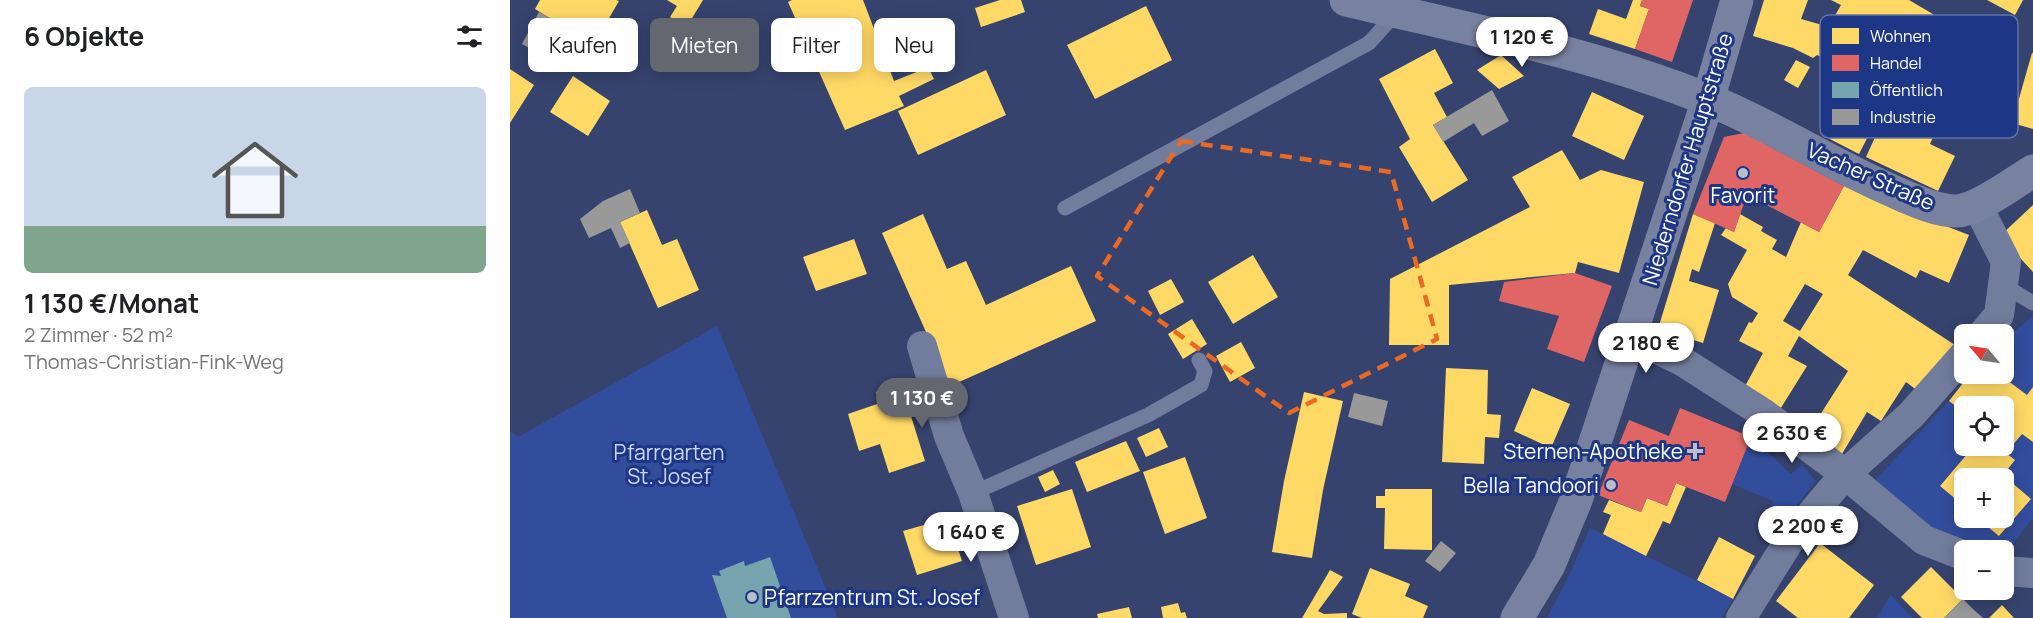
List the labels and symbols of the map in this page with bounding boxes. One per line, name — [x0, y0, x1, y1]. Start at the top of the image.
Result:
legend — [1820, 15, 2018, 138]
pin: 1 120 € — [1467, 17, 1577, 68]
text: Wohnen — [1870, 25, 1931, 47]
street label: Niederndorfer Hauptstraße — [1635, 30, 1739, 288]
text: Handel — [1870, 52, 1922, 74]
text: Öffentlich — [1870, 79, 1943, 101]
text: Industrie — [1870, 106, 1936, 128]
street label: Vacher Straße — [1803, 135, 1939, 217]
marker: Favorit — [1736, 166, 1750, 180]
place label: Favorit — [1711, 181, 1775, 209]
pin: 2 180 € — [1591, 323, 1701, 374]
north arrow — [1954, 324, 2014, 384]
pin: 1 130 € — [867, 378, 977, 429]
pin: 2 630 € — [1737, 413, 1847, 464]
place label: Sternen-Apotheke — [1503, 437, 1683, 465]
park label: Pfarrgarten St. Josef — [613, 438, 725, 490]
marker: Sternen-Apotheke — [1688, 444, 1702, 458]
place label: Bella Tandoori — [1463, 471, 1599, 499]
marker: Bella Tandoori — [1604, 478, 1618, 492]
pin: 2 200 € — [1753, 506, 1863, 557]
pin: 1 640 € — [916, 512, 1026, 563]
place label: Pfarrzentrum St. Josef — [764, 583, 981, 611]
marker: Pfarrzentrum St. Josef — [745, 590, 759, 604]

